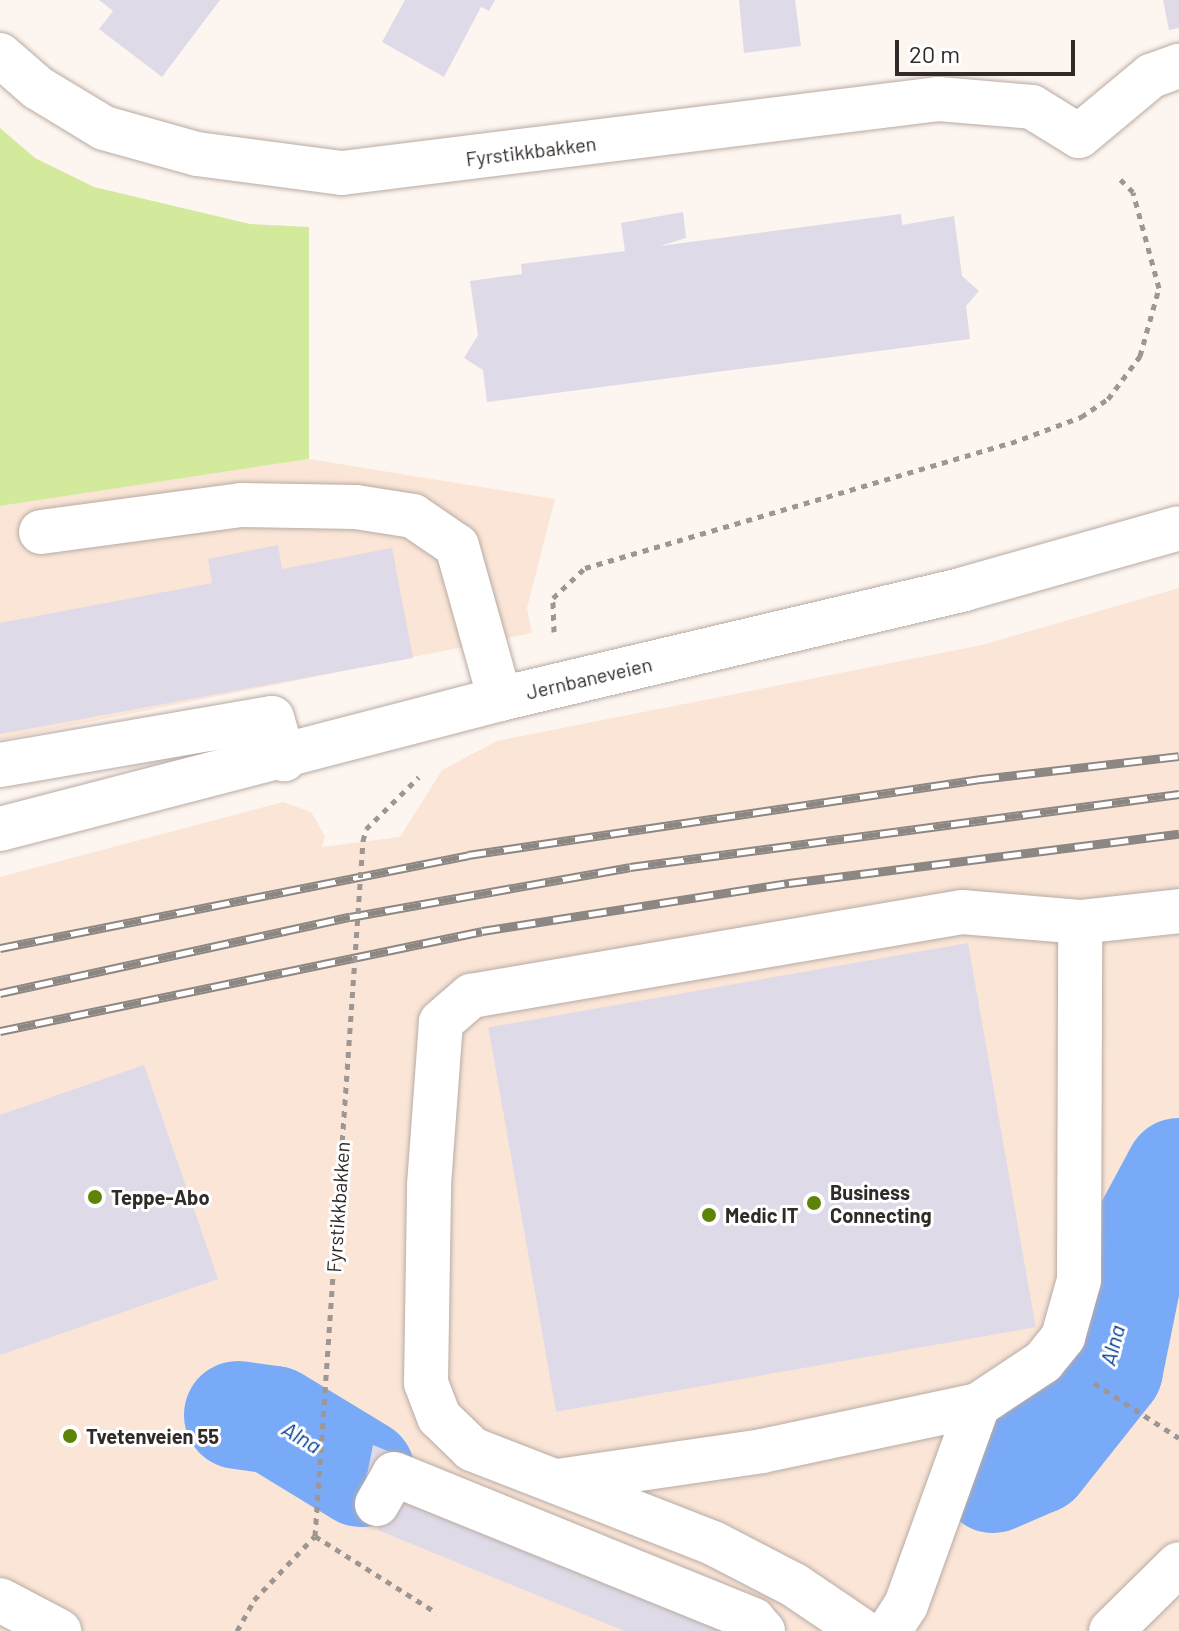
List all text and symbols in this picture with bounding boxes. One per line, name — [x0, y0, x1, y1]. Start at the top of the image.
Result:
scale bar — [899, 24, 1079, 74]
text: 20 m — [909, 39, 960, 68]
street label: Fyrstikkbakken — [464, 131, 598, 171]
street label: Jernbaneveien — [524, 652, 654, 704]
street label: Fyrstikkbakken — [321, 1141, 355, 1273]
place label: Business Connecting — [830, 1180, 932, 1227]
place label: Teppe-Abo — [111, 1185, 210, 1209]
marker: Teppe-Abo — [86, 1188, 104, 1206]
marker: Business Connecting — [805, 1194, 823, 1212]
place label: Medic IT — [725, 1203, 798, 1227]
marker: Medic IT — [700, 1206, 718, 1224]
water label: Alna — [1094, 1322, 1130, 1368]
water label: Alna — [278, 1415, 326, 1459]
place label: Tvetenveien 55 — [86, 1424, 219, 1448]
marker: Tvetenveien 55 — [61, 1427, 79, 1445]

